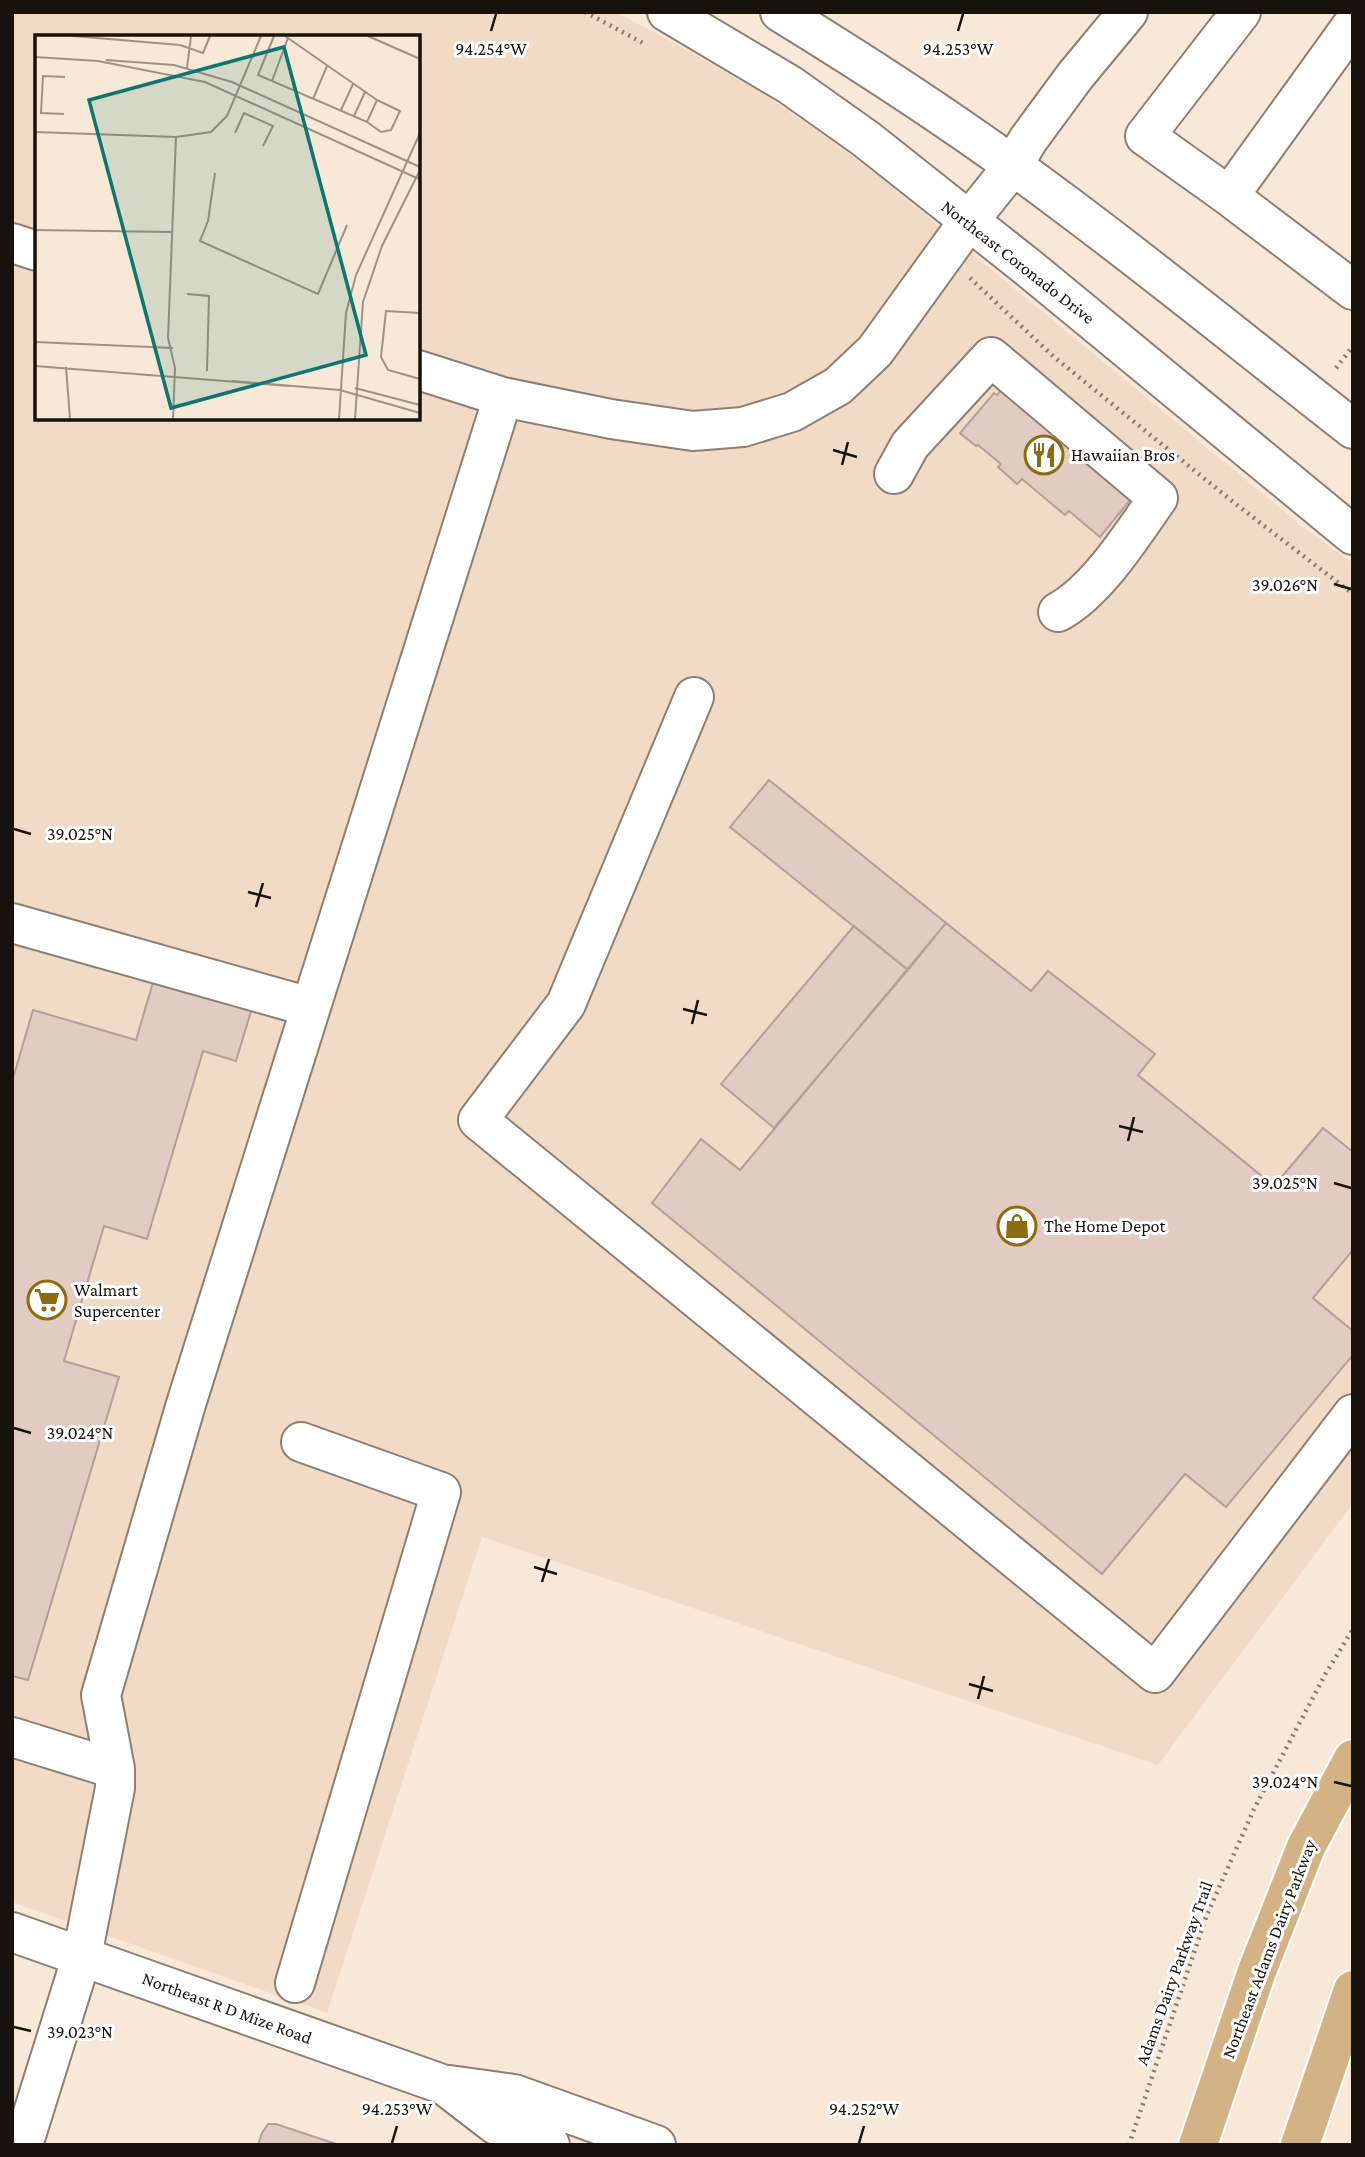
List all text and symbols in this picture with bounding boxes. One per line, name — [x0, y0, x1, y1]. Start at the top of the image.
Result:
inset map — [35, 35, 420, 420]
text: 94.254°W — [455, 39, 527, 59]
text: 94.253°W — [923, 39, 994, 59]
street label: Northeast Coronado Drive — [938, 196, 1099, 328]
restaurant icon: Hawaiian Bros — [1023, 434, 1065, 476]
place label: Hawaiian Bros — [1071, 445, 1175, 465]
text: 39.026°N — [1252, 575, 1318, 595]
text: 39.025°N — [47, 824, 113, 844]
text: 39.025°N — [1252, 1173, 1318, 1193]
shop icon: The Home Depot — [996, 1205, 1038, 1247]
place label: The Home Depot — [1044, 1216, 1167, 1236]
supermarket icon: Walmart Supercenter — [26, 1279, 68, 1321]
place label: Walmart Supercenter — [74, 1280, 161, 1321]
text: 39.024°N — [47, 1423, 113, 1443]
text: 39.024°N — [1252, 1772, 1318, 1792]
street label: Northeast Adams Dairy Parkway — [1218, 1836, 1320, 2061]
street label: Adams Dairy Parkway Trail — [1131, 1878, 1217, 2068]
street label: Northeast R D Mize Road — [139, 1968, 315, 2048]
text: 39.023°N — [47, 2022, 113, 2042]
text: 94.253°W — [362, 2099, 433, 2119]
text: 94.252°W — [829, 2099, 900, 2119]

